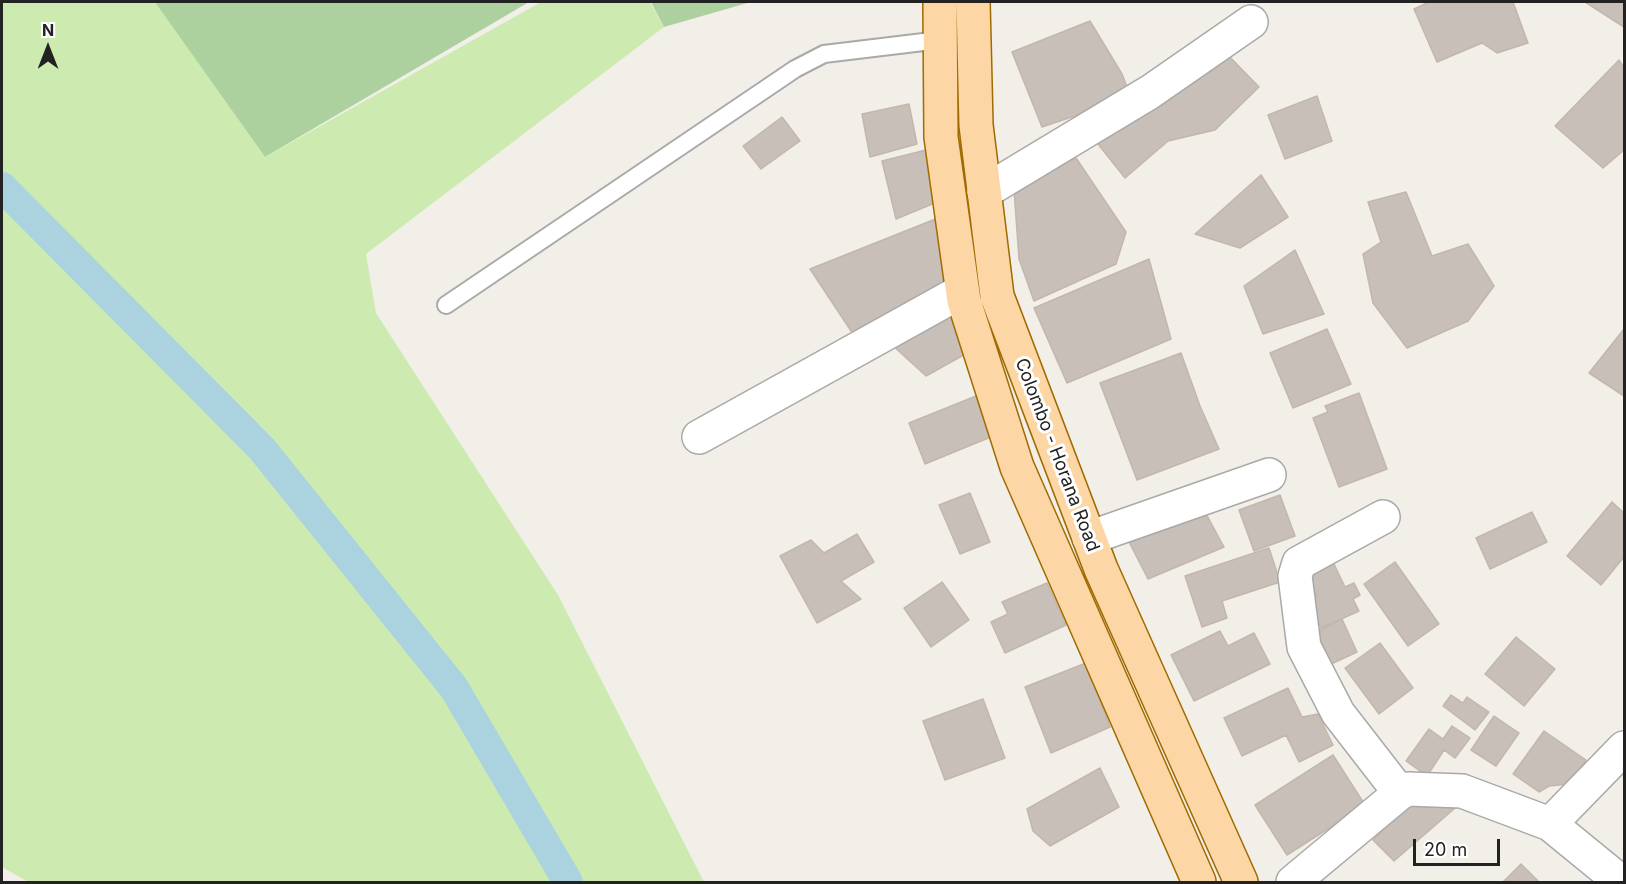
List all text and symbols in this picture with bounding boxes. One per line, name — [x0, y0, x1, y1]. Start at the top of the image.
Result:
north arrow — [18, 18, 78, 78]
text: N — [42, 20, 54, 40]
street label: Colombo - Horana Road — [1010, 355, 1104, 555]
scale bar — [1416, 827, 1503, 865]
text: 20 m — [1424, 839, 1467, 860]

